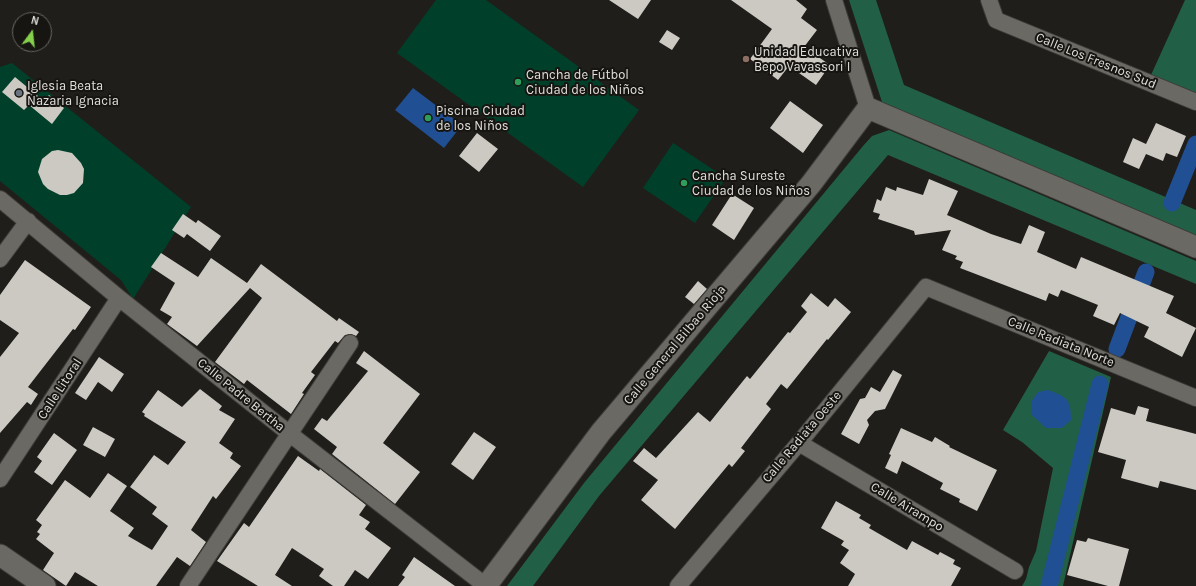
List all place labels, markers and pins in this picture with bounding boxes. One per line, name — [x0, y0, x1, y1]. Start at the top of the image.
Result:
place label: Unidad Educativa Bepo Vavassori I — [754, 44, 859, 75]
marker: Unidad Educativa Bepo Vavassori I — [741, 54, 751, 64]
place label: Cancha de Fútbol Ciudad de los Niños — [526, 67, 644, 98]
marker: Cancha de Fútbol Ciudad de los Niños — [513, 77, 523, 87]
place label: Iglesia Beata Nazaria Ignacia — [27, 78, 119, 109]
marker: Iglesia Beata Nazaria Ignacia — [14, 88, 24, 98]
place label: Piscina Ciudad de los Niños — [436, 103, 525, 134]
marker: Piscina Ciudad de los Niños — [423, 113, 433, 123]
place label: Cancha Sureste Ciudad de los Niños — [692, 168, 810, 199]
marker: Cancha Sureste Ciudad de los Niños — [679, 178, 689, 188]

